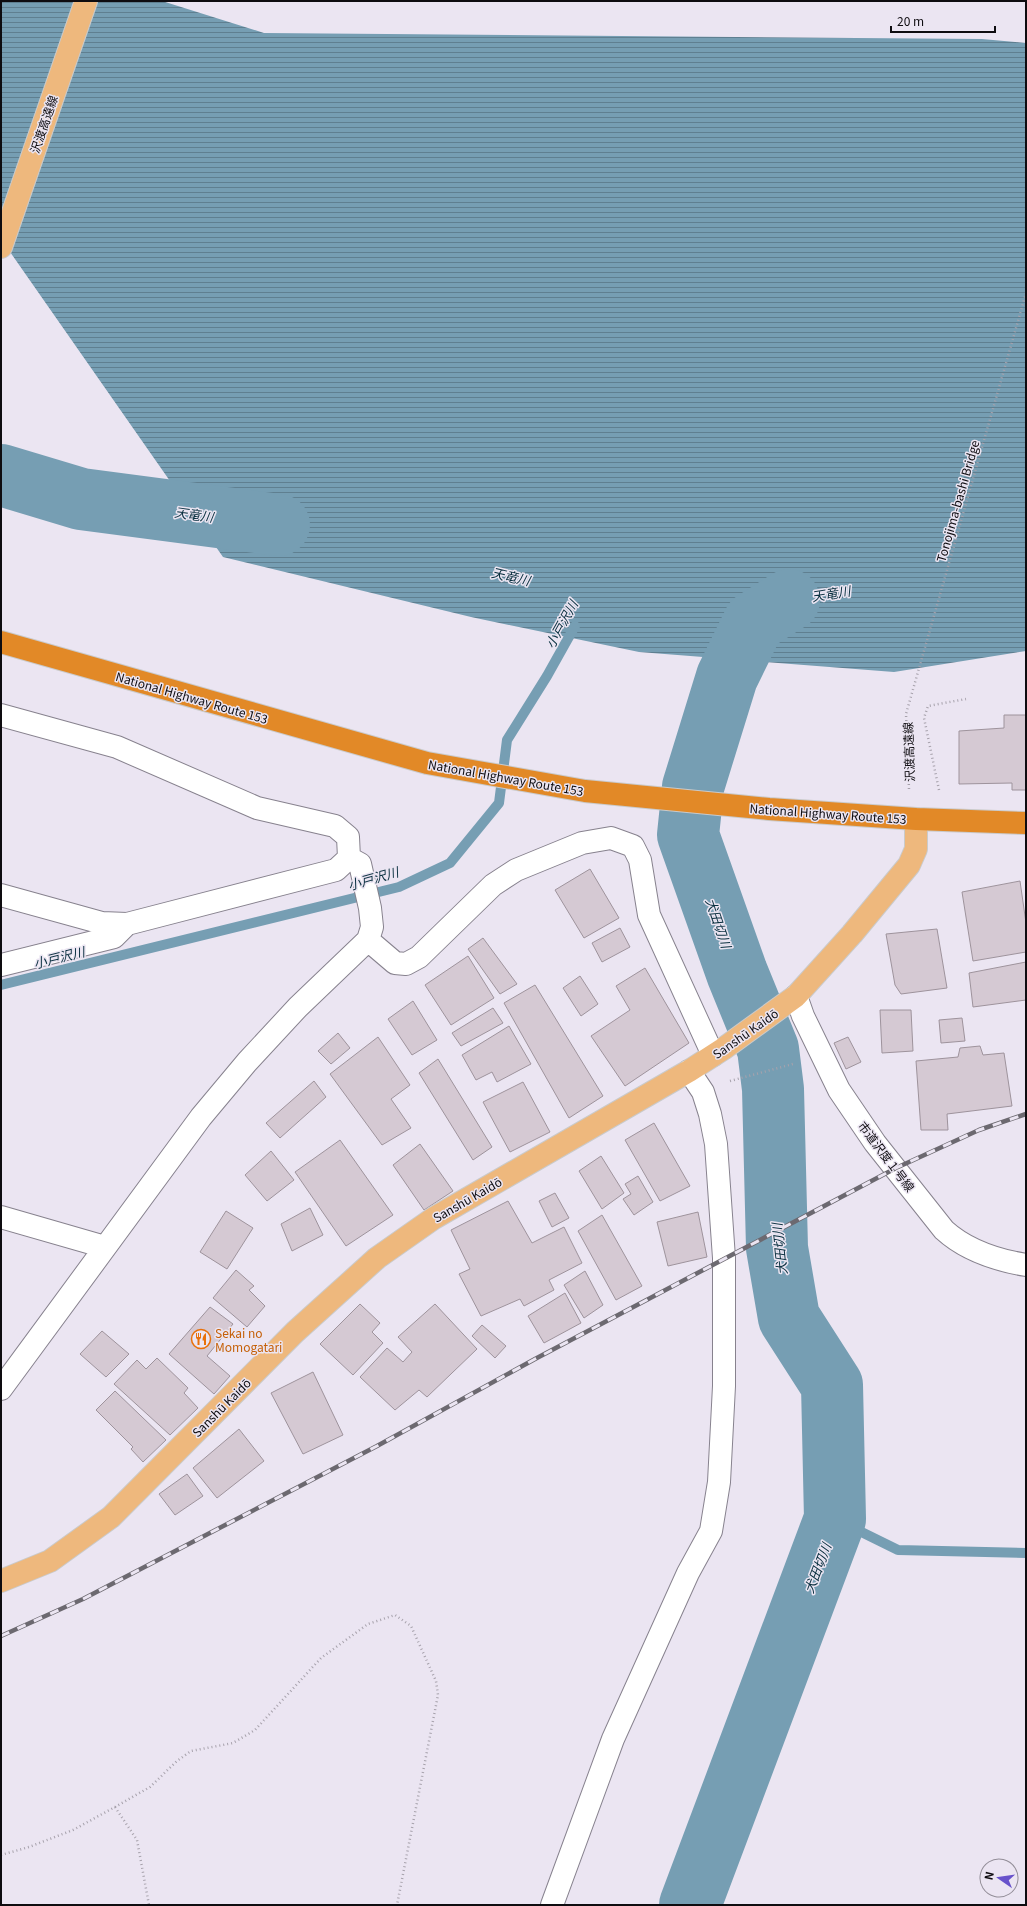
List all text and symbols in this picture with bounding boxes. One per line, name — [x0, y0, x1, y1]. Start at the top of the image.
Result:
scale bar — [891, 8, 995, 34]
text: 20 m — [897, 12, 924, 29]
street label: 沢渡高遠線 — [25, 93, 61, 155]
street label: Tonojima-bashi Bridge — [931, 438, 983, 564]
water label: 天竜川 — [173, 502, 217, 526]
water label: 天竜川 — [490, 562, 534, 590]
water label: 天竜川 — [810, 580, 854, 605]
water label: 小戸沢川 — [540, 595, 583, 651]
street label: National Highway Route 153 — [114, 667, 270, 727]
street label: 沢渡高遠線 — [898, 722, 918, 782]
street label: National Highway Route 153 — [427, 755, 585, 799]
street label: National Highway Route 153 — [749, 799, 907, 827]
water label: 小戸沢川 — [345, 861, 403, 894]
water label: 犬田切川 — [702, 895, 737, 953]
water label: 小戸沢川 — [31, 941, 88, 973]
street label: Sanshū Kaidō — [709, 1004, 781, 1062]
street label: 市道沢度１号線 — [855, 1117, 919, 1195]
street label: Sanshū Kaidō — [430, 1172, 504, 1226]
water label: 犬田切川 — [767, 1220, 791, 1276]
place label: Sekai no Momogatari — [215, 1324, 282, 1355]
restaurant icon: Sekai no Momogatari — [190, 1328, 212, 1350]
street label: Sanshū Kaidō — [188, 1374, 254, 1440]
water label: 犬田切川 — [799, 1538, 836, 1596]
north arrow — [979, 1858, 1019, 1898]
text: N — [980, 1870, 997, 1881]

